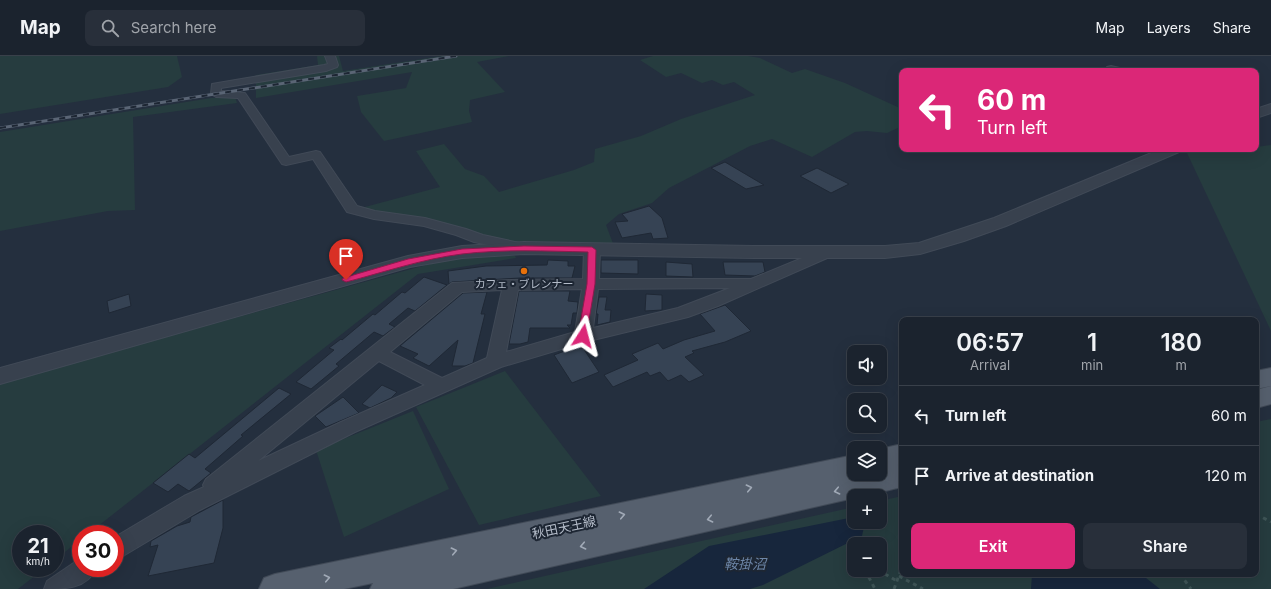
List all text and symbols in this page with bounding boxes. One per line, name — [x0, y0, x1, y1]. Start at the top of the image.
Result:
search box — [85, 10, 365, 46]
text: Map — [20, 16, 61, 39]
icon: search — [99, 17, 121, 39]
text: Search here — [131, 18, 216, 37]
text: Map — [1096, 19, 1125, 36]
text: Layers — [1147, 19, 1191, 36]
text: Share — [1213, 19, 1251, 36]
text: 60 m — [977, 83, 1046, 117]
icon: left — [911, 84, 963, 136]
text: Turn left — [977, 117, 1047, 138]
pin — [329, 239, 363, 280]
icon: arrive — [335, 245, 357, 267]
marker: カフェ・ブレンナー — [519, 266, 529, 276]
place label: カフェ・ブレンナー — [475, 277, 574, 291]
position arrow — [562, 315, 604, 357]
text: 06:57 — [956, 328, 1024, 357]
text: 1 — [1087, 328, 1097, 357]
text: 180 — [1160, 328, 1202, 357]
map controls — [847, 345, 887, 577]
button: sound — [847, 345, 887, 385]
text: Arrival — [970, 357, 1010, 373]
text: min — [1081, 357, 1103, 373]
text: m — [1175, 357, 1187, 373]
button: search — [847, 393, 887, 433]
icon: left — [911, 405, 933, 427]
text: Turn left — [945, 406, 1006, 425]
text: 60 m — [1211, 406, 1247, 425]
button: layers — [847, 441, 887, 481]
icon: arrive — [911, 465, 933, 487]
text: Arrive at destination — [945, 466, 1094, 485]
text: 120 m — [1205, 466, 1247, 485]
one-way arrow — [746, 484, 752, 492]
one-way arrow — [833, 486, 840, 494]
button: + — [847, 489, 887, 529]
one-way arrow — [619, 511, 625, 520]
street label: 秋田天王線 — [531, 512, 597, 542]
one-way arrow — [706, 514, 713, 522]
button: Exit — [911, 523, 1075, 569]
button: Share — [1083, 523, 1247, 569]
speed limit sign: 30 — [72, 525, 124, 577]
text: 21 — [27, 534, 49, 558]
button: − — [847, 537, 887, 577]
one-way arrow — [579, 542, 586, 550]
one-way arrow — [451, 547, 457, 555]
text: km/h — [26, 555, 50, 567]
water label: 鞍掛沼 — [724, 555, 768, 572]
one-way arrow — [324, 574, 330, 582]

